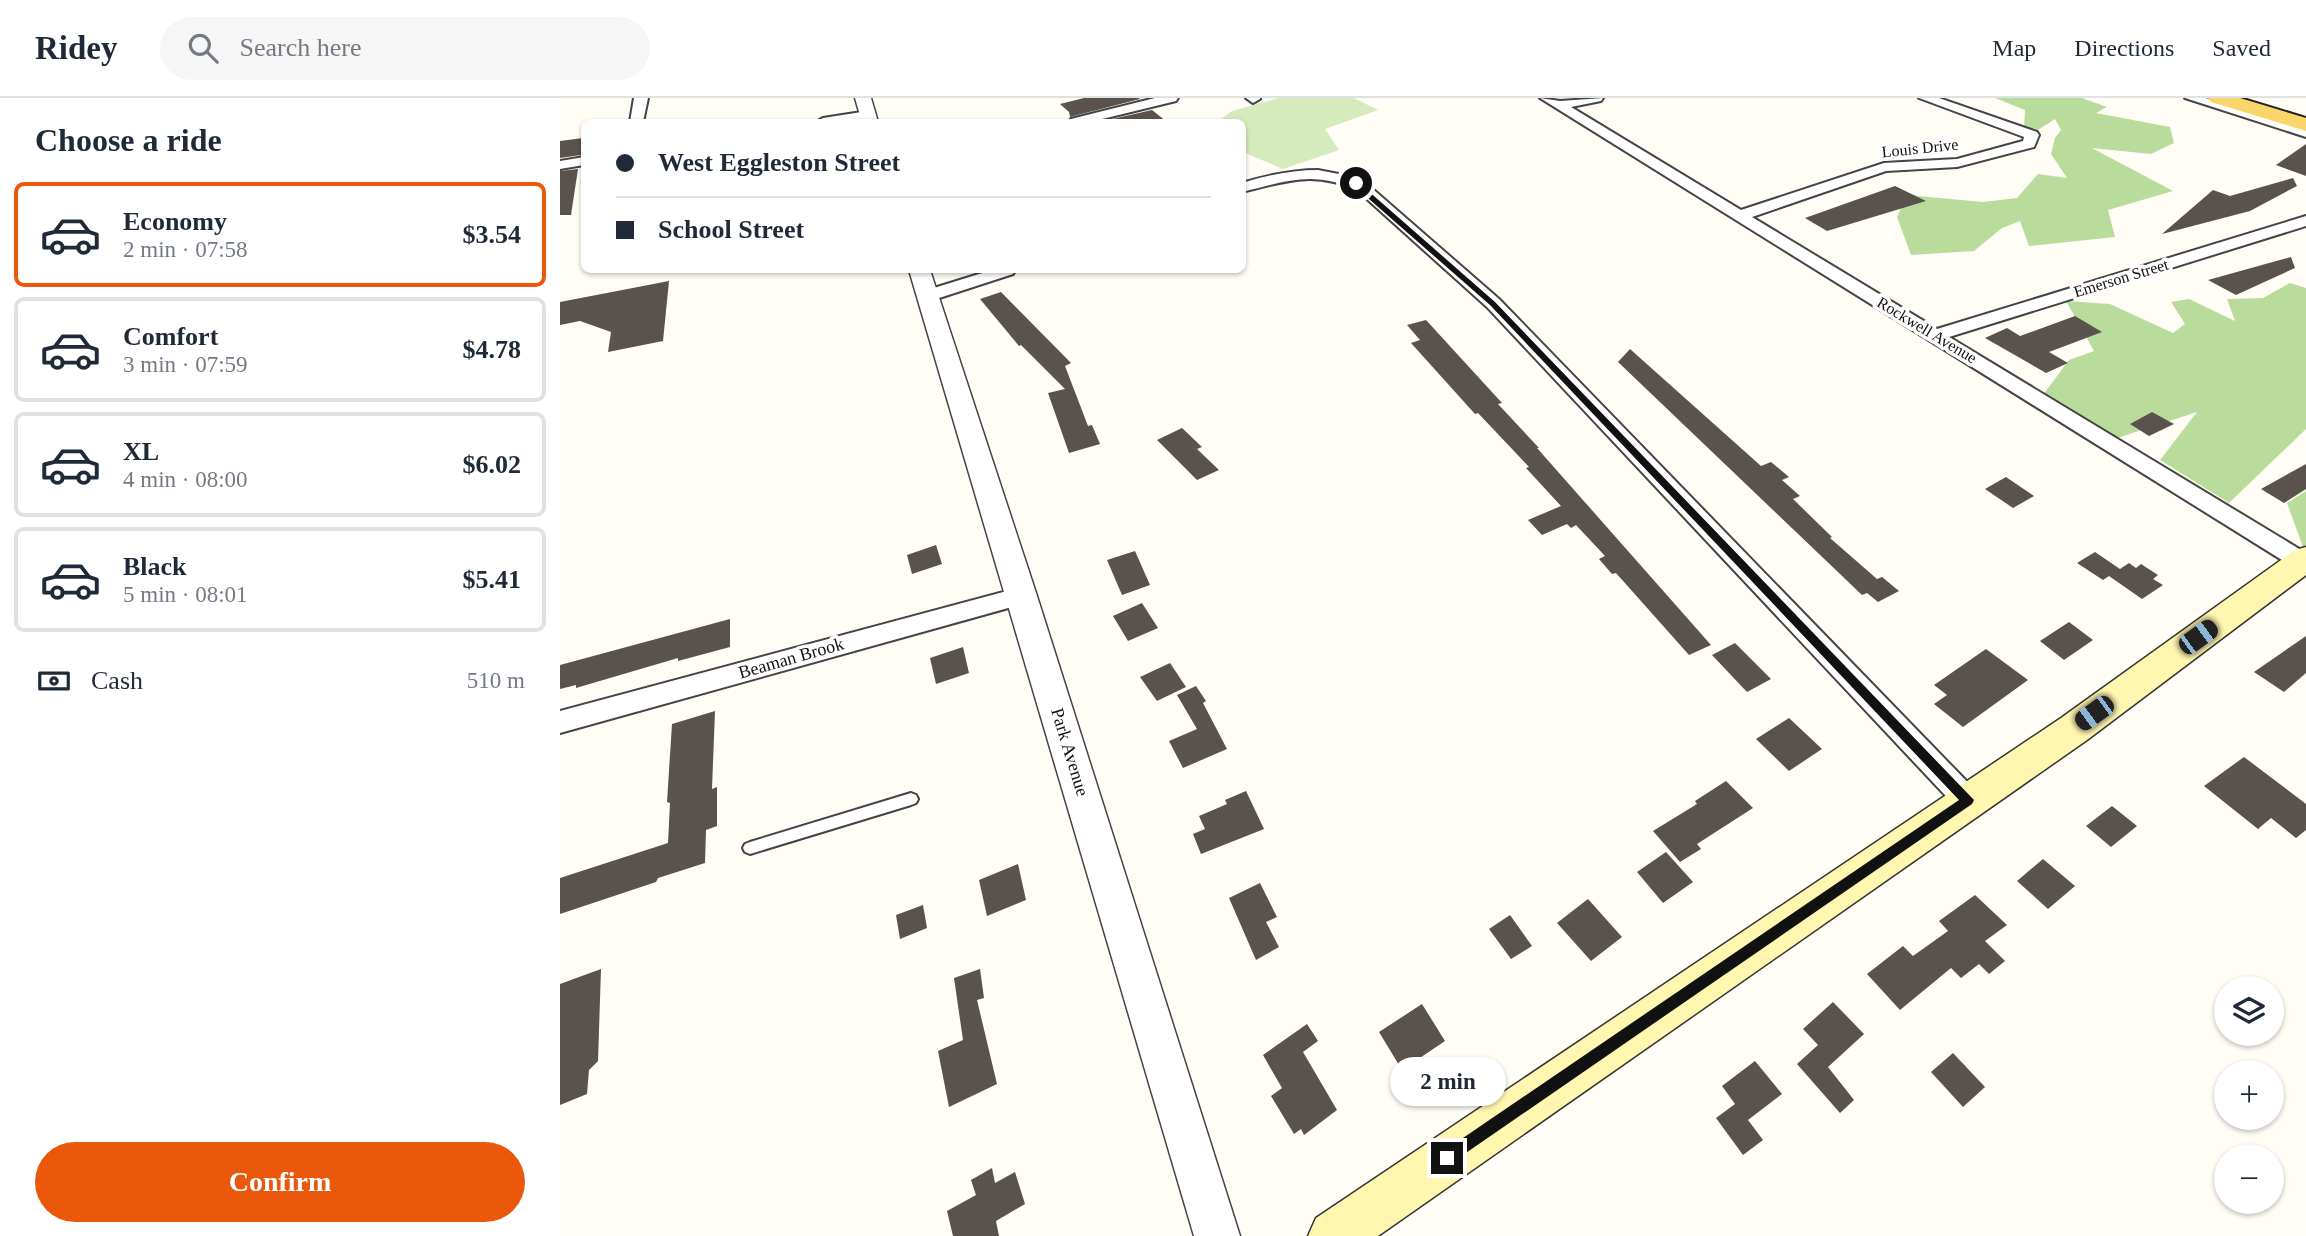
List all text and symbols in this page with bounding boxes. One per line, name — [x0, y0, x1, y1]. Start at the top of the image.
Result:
search box — [160, 17, 650, 80]
icon: search — [184, 29, 222, 67]
text: Ridey — [35, 30, 118, 66]
text: Search here — [240, 33, 361, 62]
text: Map — [1992, 35, 2036, 61]
text: Directions — [2074, 35, 2174, 61]
text: Saved — [2212, 35, 2271, 61]
text: Choose a ride — [35, 122, 222, 158]
street label: Louis Drive — [1881, 136, 1959, 160]
text: West Eggleston Street — [658, 148, 900, 177]
route start — [1340, 167, 1372, 199]
icon: car — [39, 203, 102, 266]
text: Economy — [123, 207, 227, 236]
text: School Street — [658, 215, 804, 244]
text: $3.54 — [463, 220, 521, 249]
text: 2 min · 07:58 — [123, 237, 248, 262]
street label: Emerson Street — [2072, 255, 2171, 300]
street label: Rockwell Avenue — [1874, 294, 1980, 366]
icon: car — [39, 318, 102, 381]
text: Comfort — [123, 322, 218, 351]
text: $4.78 — [463, 335, 521, 364]
text: 3 min · 07:59 — [123, 352, 248, 377]
icon: car — [39, 433, 102, 496]
text: XL — [123, 437, 159, 466]
text: $6.02 — [463, 450, 521, 479]
text: 4 min · 08:00 — [123, 467, 248, 492]
icon: car — [39, 548, 102, 611]
text: Black — [123, 552, 187, 581]
text: $5.41 — [463, 565, 521, 594]
text: 5 min · 08:01 — [123, 582, 248, 607]
car — [2175, 616, 2222, 658]
street label: Beaman Brook — [736, 633, 846, 683]
icon: cash — [35, 662, 73, 700]
text: Cash — [91, 666, 143, 695]
text: 510 m — [467, 668, 525, 693]
car — [2071, 692, 2118, 734]
street label: Park Avenue — [1047, 705, 1093, 799]
map controls — [2214, 976, 2284, 1214]
button: layers — [2214, 976, 2284, 1046]
callout: 2 min — [1389, 1056, 1505, 1105]
button: + — [2214, 1060, 2284, 1130]
text: 2 min — [1420, 1069, 1476, 1094]
button: Confirm — [35, 1142, 525, 1222]
route end — [1431, 1142, 1463, 1174]
button: − — [2214, 1144, 2284, 1214]

